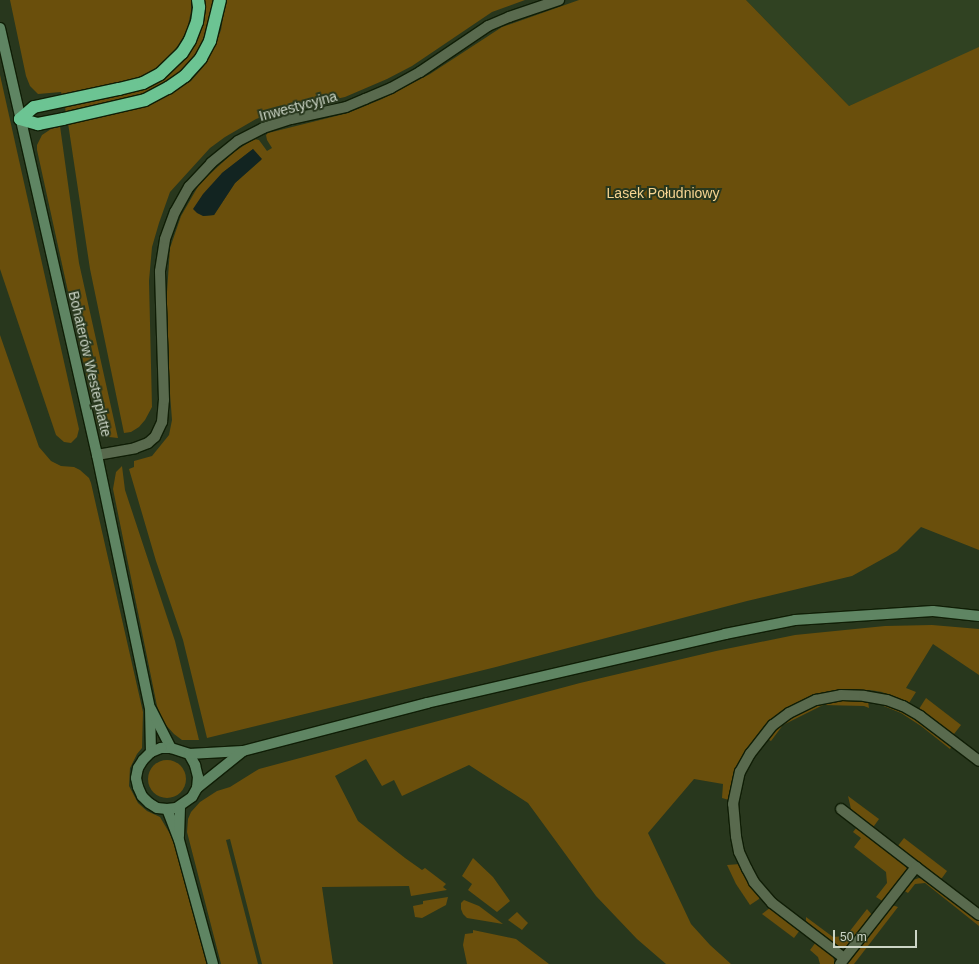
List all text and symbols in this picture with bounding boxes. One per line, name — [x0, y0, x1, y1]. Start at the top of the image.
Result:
street label: Inwestycyjna — [257, 88, 339, 124]
park label: Lasek Południowy — [607, 185, 719, 201]
street label: Bohaterów Westerplatte — [65, 289, 115, 439]
scale bar — [835, 922, 919, 948]
text: 50 m — [840, 930, 867, 944]

